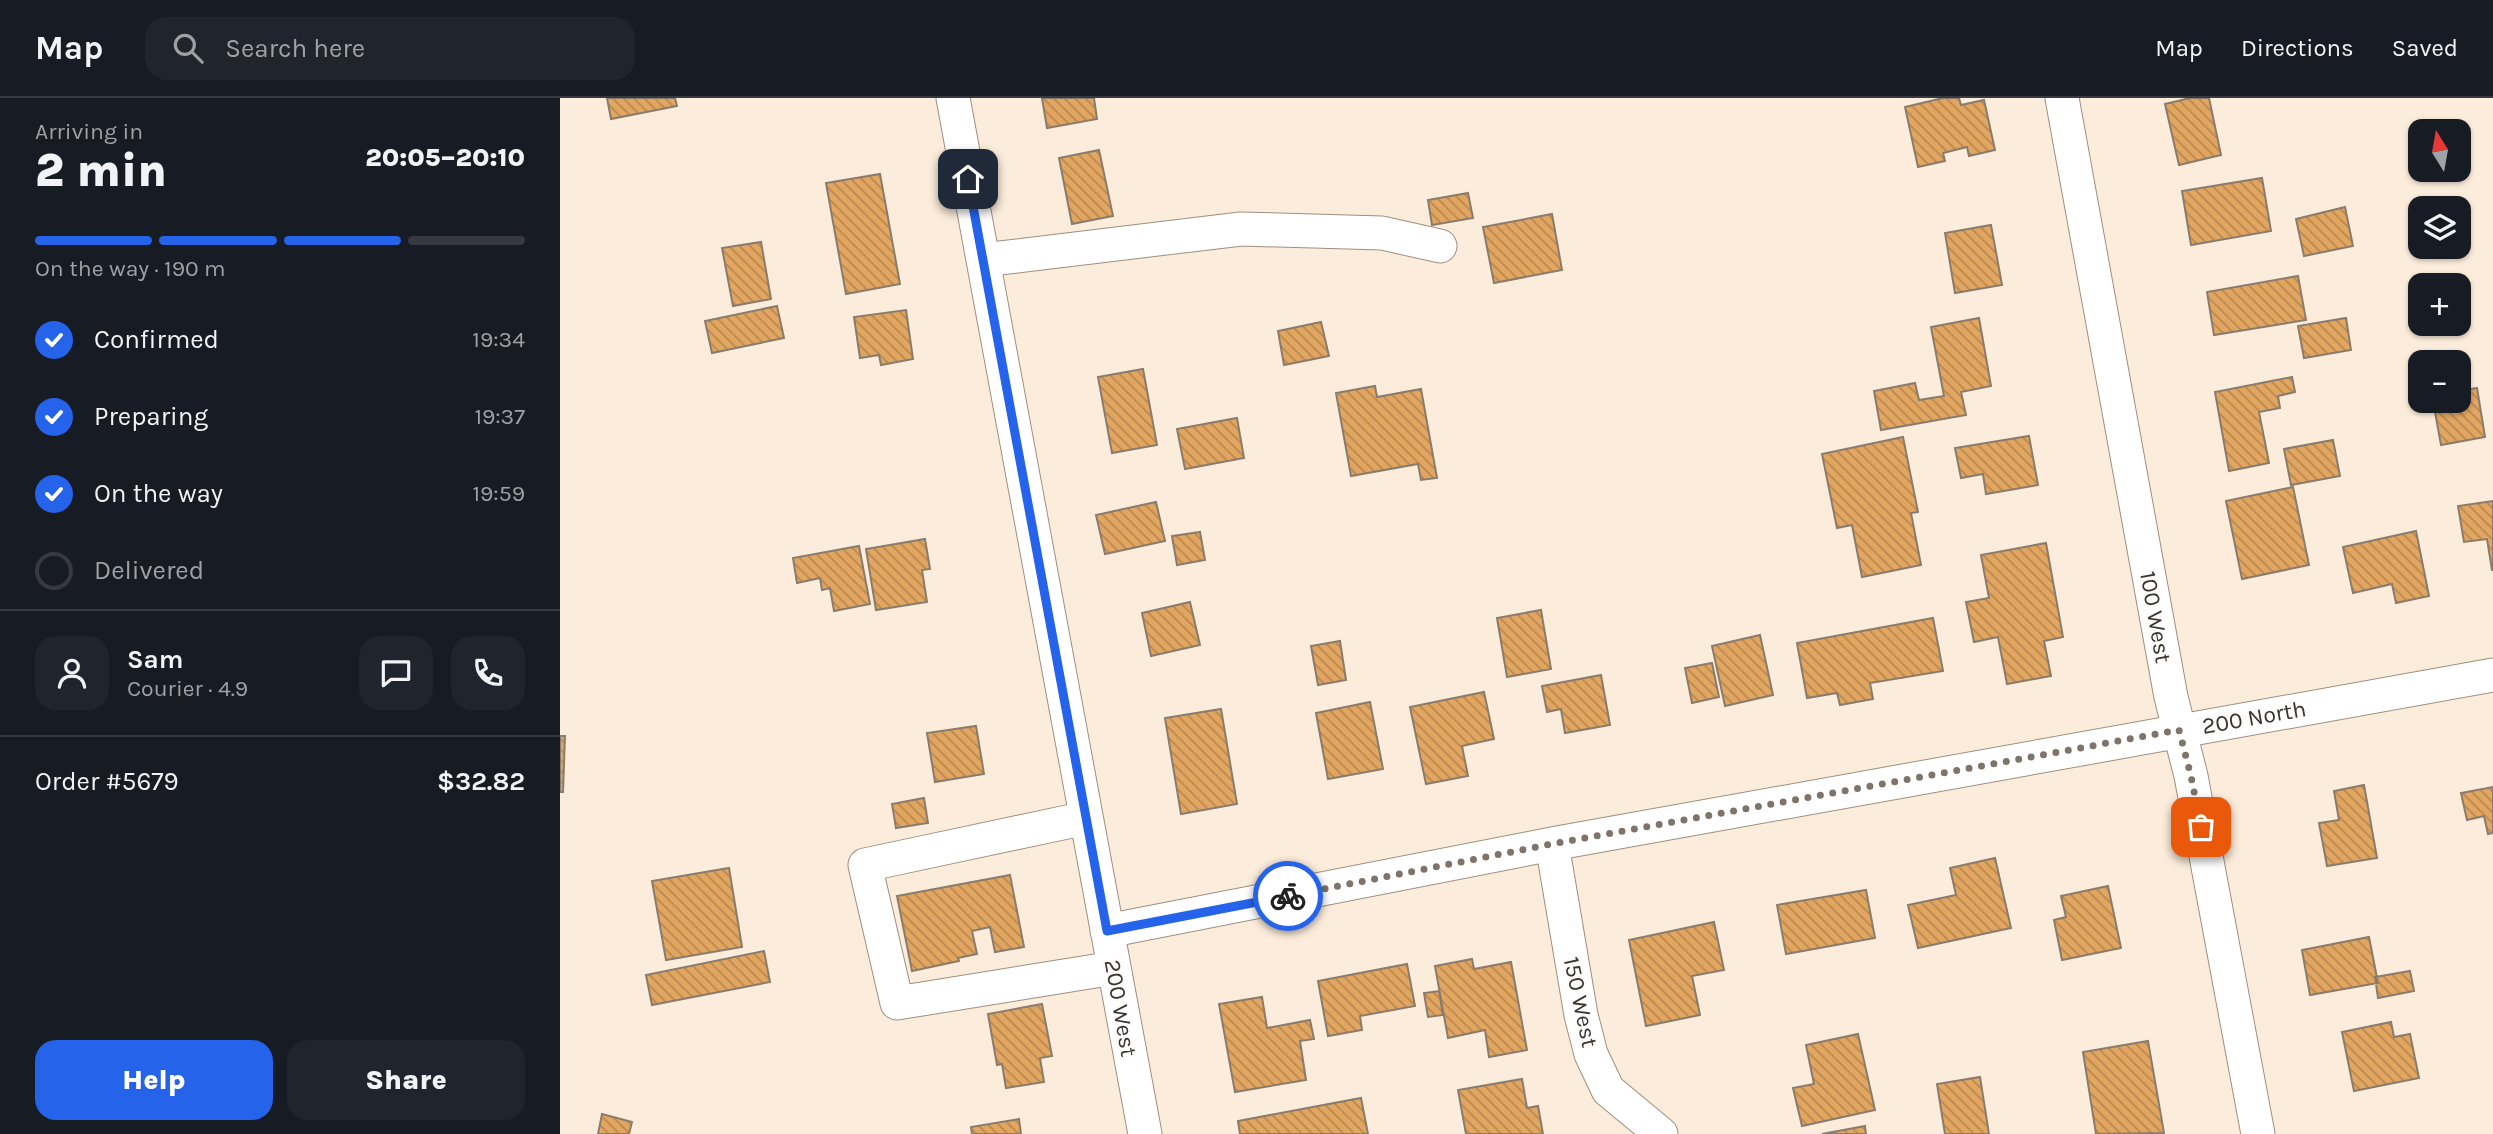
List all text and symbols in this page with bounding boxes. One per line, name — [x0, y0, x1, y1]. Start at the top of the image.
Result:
search box — [145, 17, 635, 80]
text: Map — [35, 29, 103, 67]
icon: search — [169, 29, 207, 67]
text: Search here — [225, 33, 365, 64]
text: Map — [2155, 34, 2203, 62]
text: Directions — [2241, 34, 2354, 62]
text: Saved — [2392, 34, 2458, 62]
text: Arriving in — [35, 118, 143, 145]
north arrow — [2408, 119, 2471, 182]
map controls — [2408, 119, 2471, 413]
text: 20:05–20:10 — [365, 142, 525, 173]
text: 2 min — [35, 144, 167, 198]
pin — [938, 149, 998, 209]
icon: home — [949, 160, 987, 198]
button: layers — [2408, 196, 2471, 259]
text: On the way · 190 m — [35, 255, 226, 282]
button: + — [2408, 273, 2471, 336]
icon: check — [35, 321, 73, 359]
text: Confirmed — [94, 324, 219, 355]
text: 19:34 — [472, 326, 525, 353]
button: − — [2408, 350, 2471, 413]
icon: check — [35, 398, 73, 436]
text: Preparing — [94, 401, 208, 432]
text: 19:37 — [474, 403, 525, 430]
icon: check — [35, 475, 73, 513]
text: On the way — [94, 478, 223, 509]
text: 19:59 — [472, 480, 525, 507]
text: Delivered — [94, 555, 204, 586]
street label: 100 West — [2134, 569, 2177, 665]
button: person — [35, 636, 109, 710]
button: chat — [359, 636, 433, 710]
button: phone — [451, 636, 525, 710]
text: Sam — [127, 644, 183, 675]
text: Courier · 4.9 — [127, 675, 248, 702]
street label: 200 North — [2200, 695, 2308, 740]
text: Order #5679 — [35, 766, 179, 797]
text: $32.82 — [437, 766, 525, 797]
pin — [2171, 797, 2231, 857]
icon: bag — [2182, 808, 2220, 846]
courier — [1253, 861, 1323, 931]
icon: bike — [1269, 877, 1307, 915]
street label: 150 West — [1558, 954, 1603, 1050]
street label: 200 West — [1099, 957, 1142, 1059]
button: Help — [35, 1040, 273, 1120]
button: Share — [287, 1040, 525, 1120]

